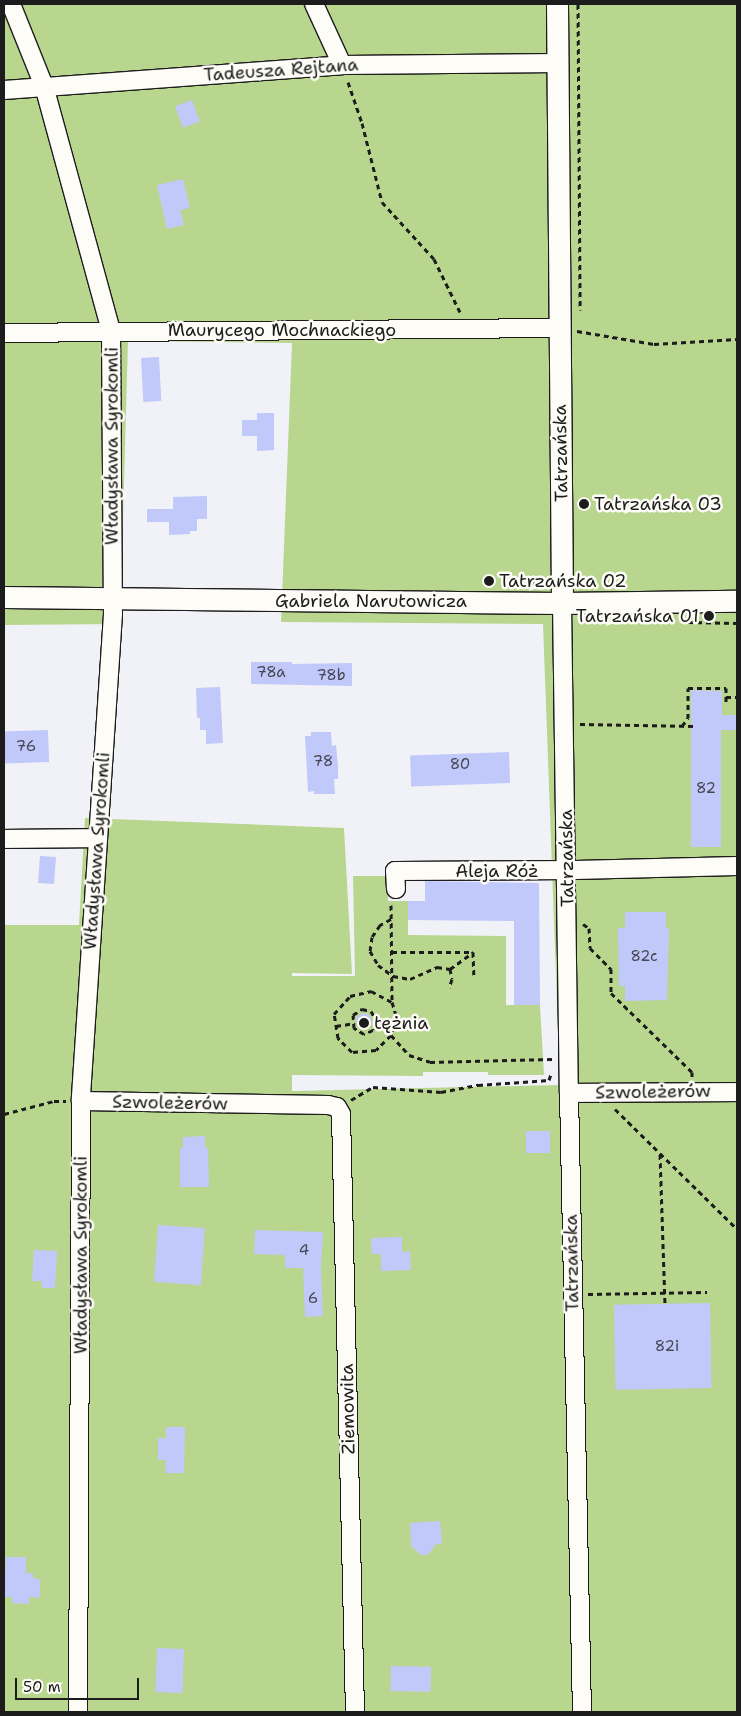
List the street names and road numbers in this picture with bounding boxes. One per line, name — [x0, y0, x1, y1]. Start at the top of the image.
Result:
street label: Tadeusza Rejtana — [203, 54, 359, 86]
street label: Maurycego Mochnackiego — [168, 319, 396, 341]
street label: Władysława Syrokomli — [101, 347, 123, 545]
street label: Tatrzańska — [549, 404, 573, 502]
street label: Gabriela Narutowicza — [275, 590, 467, 612]
street label: Władysława Syrokomli — [79, 751, 115, 951]
street label: Tatrzańska — [555, 809, 579, 907]
street label: Aleja Róż — [455, 860, 539, 882]
street label: Szwoleżerów — [595, 1080, 711, 1104]
street label: Szwoleżerów — [112, 1091, 228, 1115]
street label: Władysława Syrokomli — [70, 1156, 92, 1354]
street label: Tatrzańska — [560, 1214, 584, 1312]
street label: Ziemowita — [336, 1363, 360, 1455]

